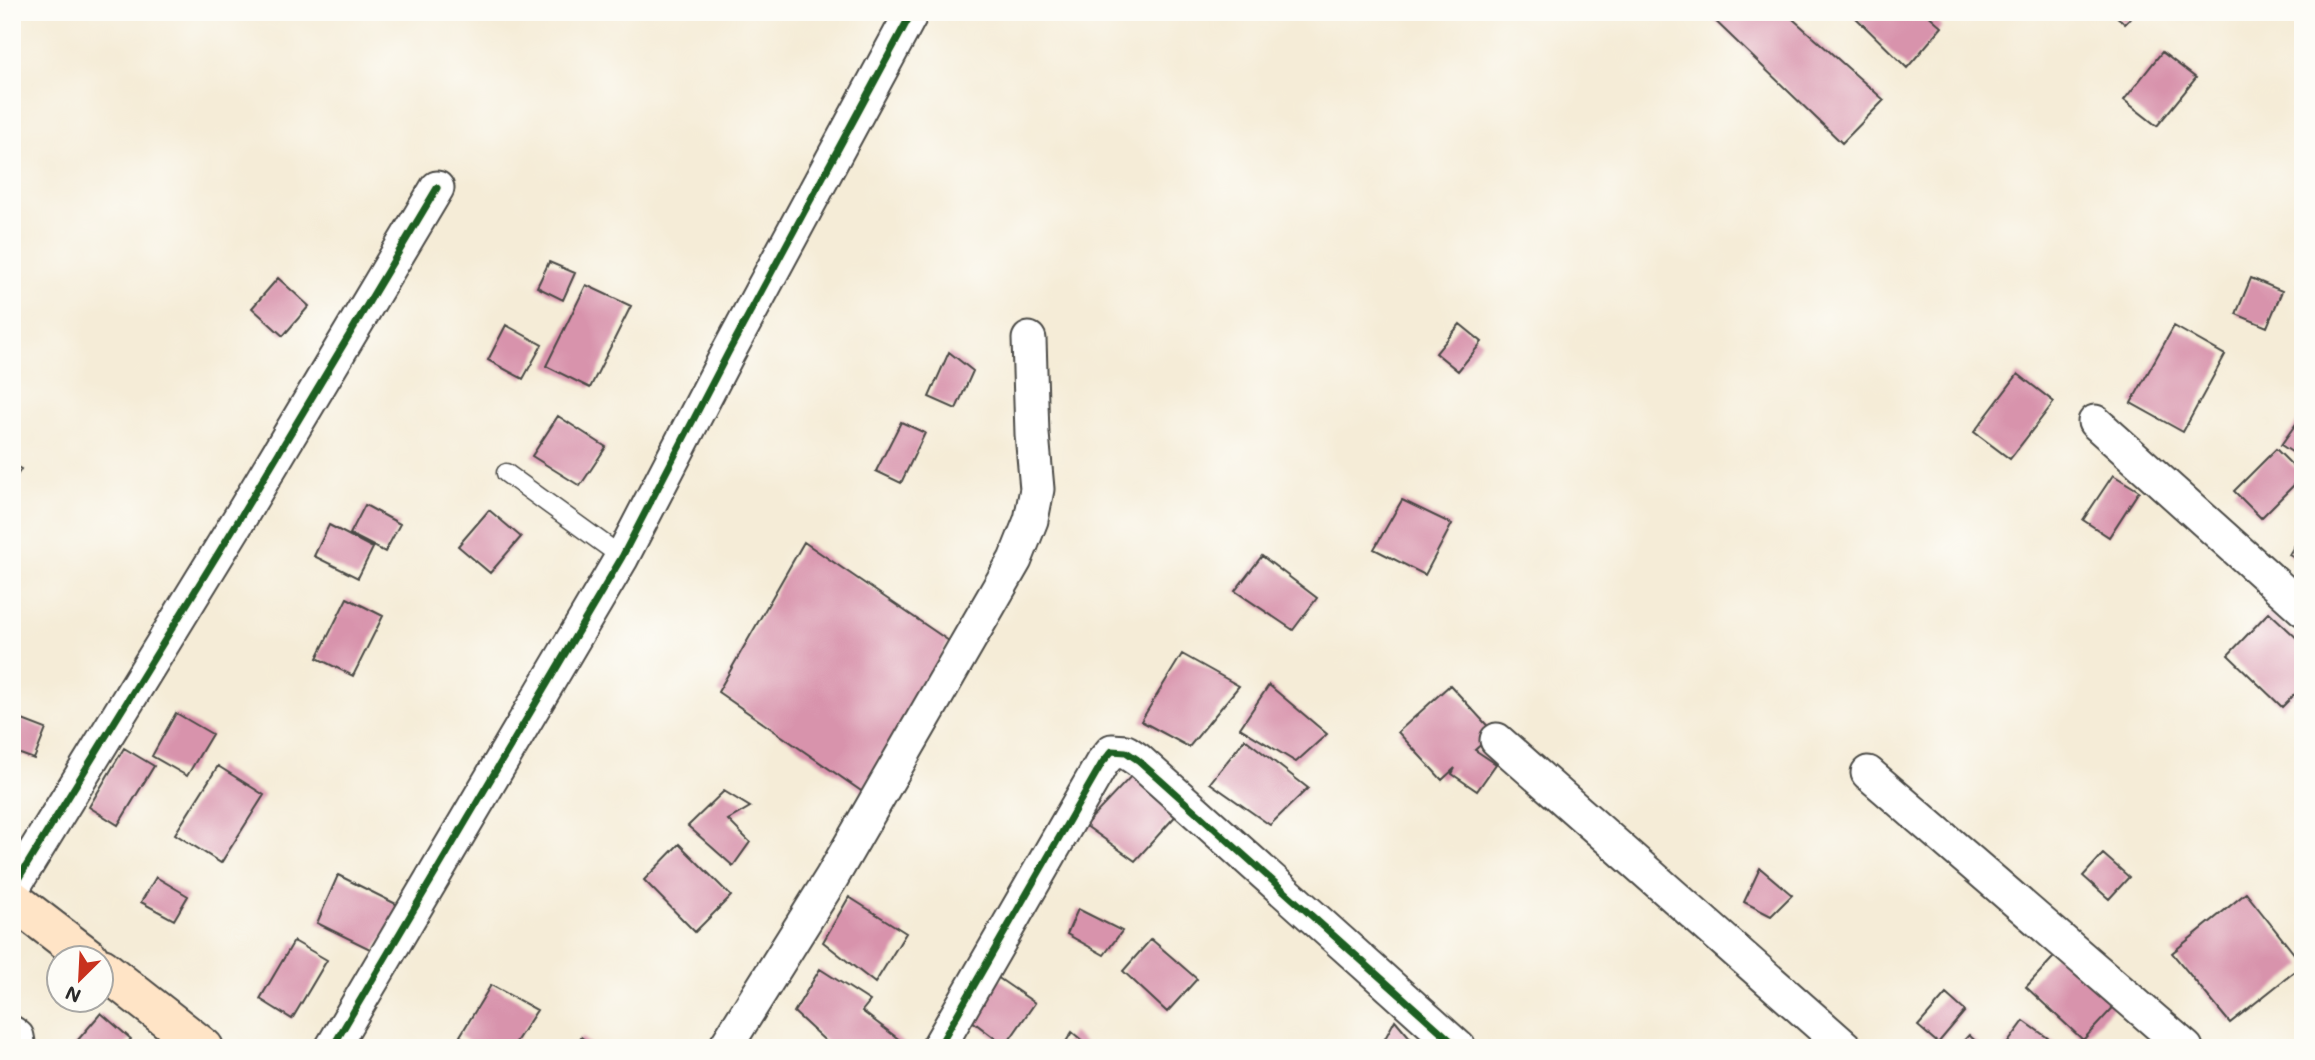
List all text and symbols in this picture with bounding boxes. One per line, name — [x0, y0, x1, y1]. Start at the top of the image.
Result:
north arrow — [46, 944, 116, 1014]
text: N — [61, 981, 85, 1009]

